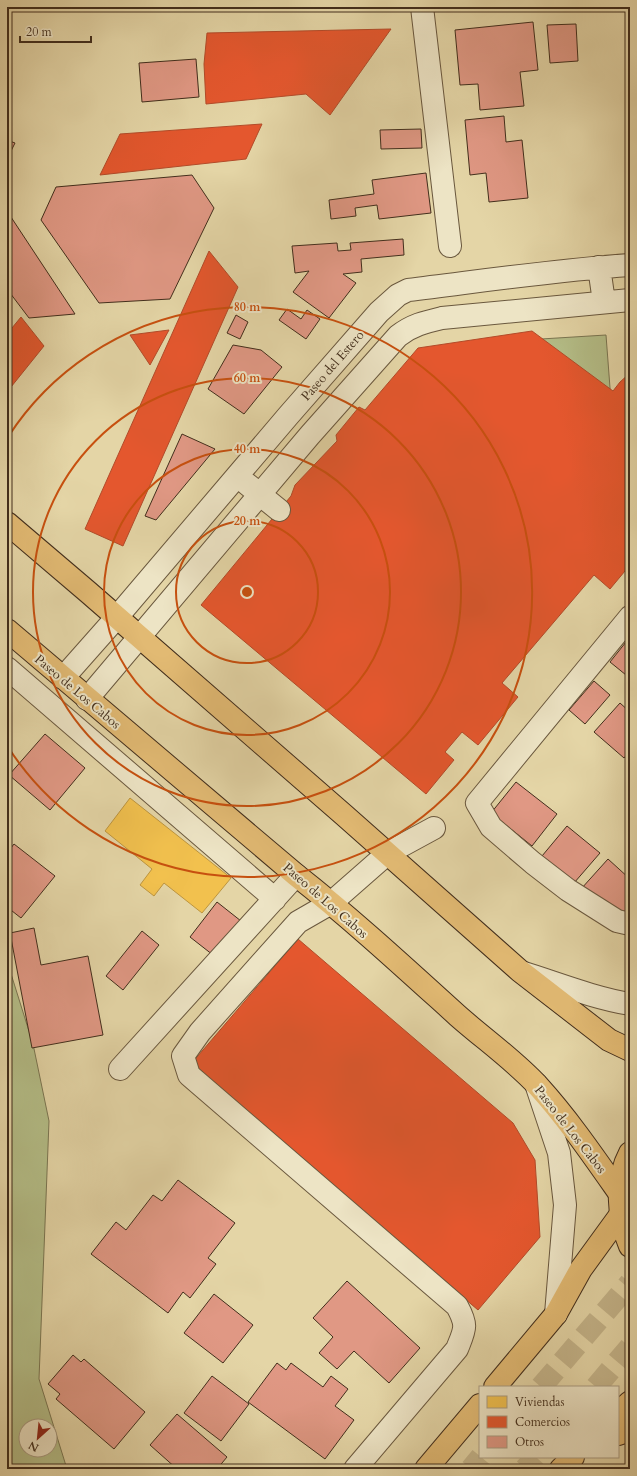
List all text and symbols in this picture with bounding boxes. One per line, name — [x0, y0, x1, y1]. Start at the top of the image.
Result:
scale bar — [20, 18, 91, 44]
text: 20 m — [26, 24, 53, 40]
text: 80 m — [234, 299, 261, 315]
street label: Paseo del Estero — [297, 327, 368, 405]
text: 60 m — [234, 370, 261, 386]
text: 40 m — [234, 441, 261, 457]
text: 20 m — [234, 513, 261, 529]
centre of rings — [240, 585, 254, 599]
street label: Paseo de Los Cabos — [31, 650, 124, 733]
street label: Paseo de Los Cabos — [279, 859, 372, 943]
street label: Paseo de Los Cabos — [530, 1082, 610, 1177]
legend — [479, 1386, 619, 1458]
text: Viviendas — [515, 1394, 565, 1410]
text: Comercios — [515, 1414, 570, 1430]
north arrow — [18, 1418, 58, 1458]
text: Otros — [515, 1434, 544, 1450]
text: N — [26, 1437, 41, 1455]

